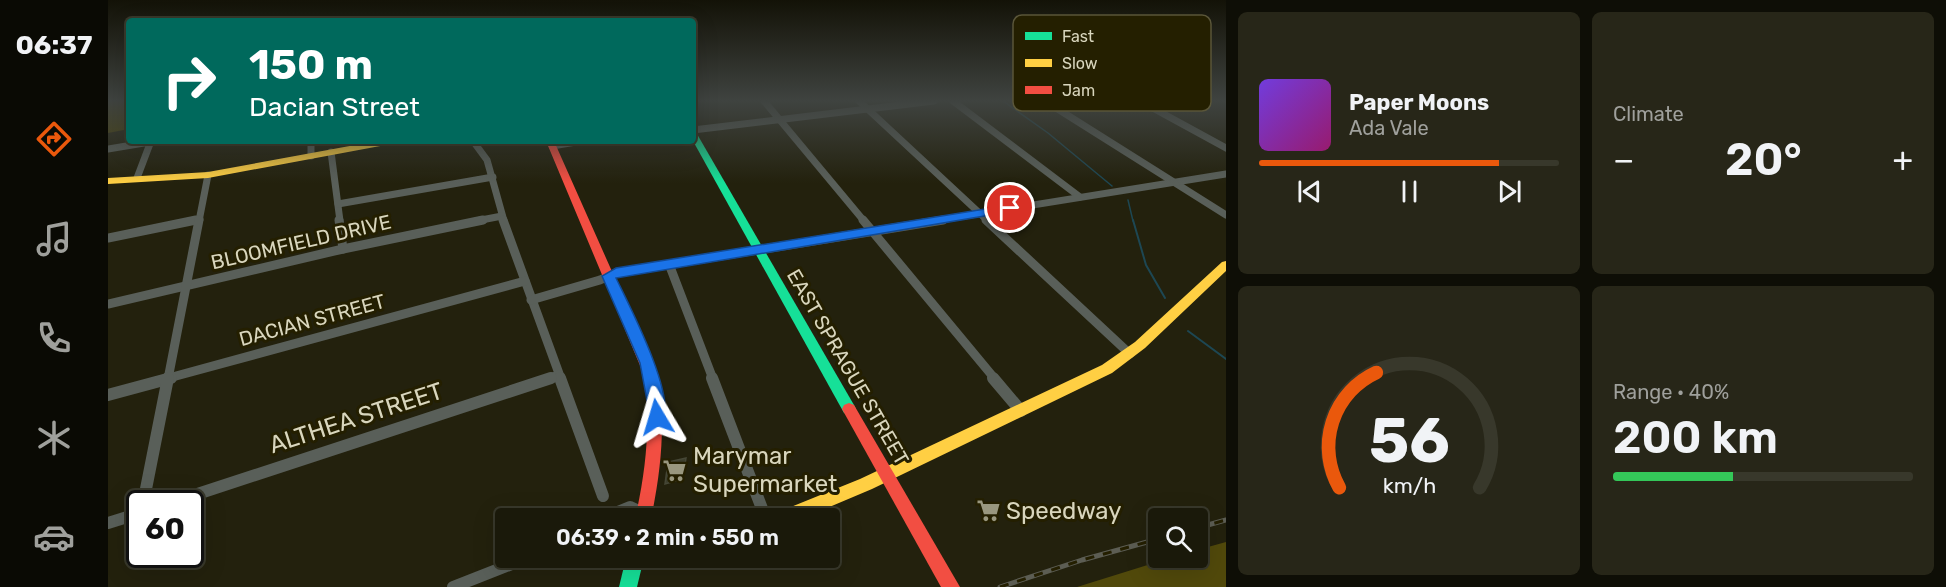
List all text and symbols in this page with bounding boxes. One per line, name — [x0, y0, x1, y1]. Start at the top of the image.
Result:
legend — [1013, 15, 1211, 111]
text: Fast — [1062, 27, 1094, 46]
text: 06:37 — [15, 29, 93, 61]
text: 150 m — [249, 40, 373, 90]
icon: right — [150, 42, 228, 120]
text: Slow — [1062, 54, 1098, 73]
text: Jam — [1062, 81, 1095, 100]
text: Paper Moons — [1349, 89, 1489, 116]
text: Dacian Street — [249, 91, 420, 123]
text: Climate — [1613, 102, 1684, 126]
text: Ada Vale — [1349, 116, 1429, 140]
icon: directions — [33, 118, 75, 160]
text: 20° — [1725, 133, 1802, 186]
text: − — [1613, 140, 1634, 179]
text: + — [1892, 140, 1913, 179]
icon: previous — [1293, 175, 1326, 208]
icon: pause — [1393, 175, 1426, 208]
icon: next — [1493, 175, 1526, 208]
pin — [984, 182, 1035, 233]
icon: arrive — [993, 191, 1026, 224]
street label: BLOOMFIELD DRIVE — [209, 210, 393, 274]
icon: music — [33, 218, 75, 260]
street label: EAST SPRAGUE STREET — [782, 265, 914, 470]
street label: DACIAN STREET — [236, 289, 388, 351]
icon: phone — [33, 317, 75, 359]
street label: ALTHEA STREET — [266, 377, 446, 459]
text: Range · 40% — [1613, 380, 1729, 404]
position arrow — [625, 385, 689, 449]
text: 56 — [1369, 404, 1449, 478]
text: 200 km — [1613, 411, 1778, 464]
icon: climate — [33, 417, 75, 459]
place label: Marymar Supermarket — [693, 442, 838, 498]
supermarket icon: Marymar Supermarket — [662, 457, 688, 483]
text: km/h — [1382, 473, 1436, 498]
speed limit sign: 60 — [126, 490, 204, 568]
place label: Speedway — [1006, 497, 1122, 525]
supermarket icon: Speedway — [975, 498, 1001, 524]
map controls — [1148, 508, 1208, 568]
button: search — [1148, 508, 1208, 568]
icon: car — [33, 516, 75, 558]
text: 06:39 · 2 min · 550 m — [556, 524, 779, 551]

